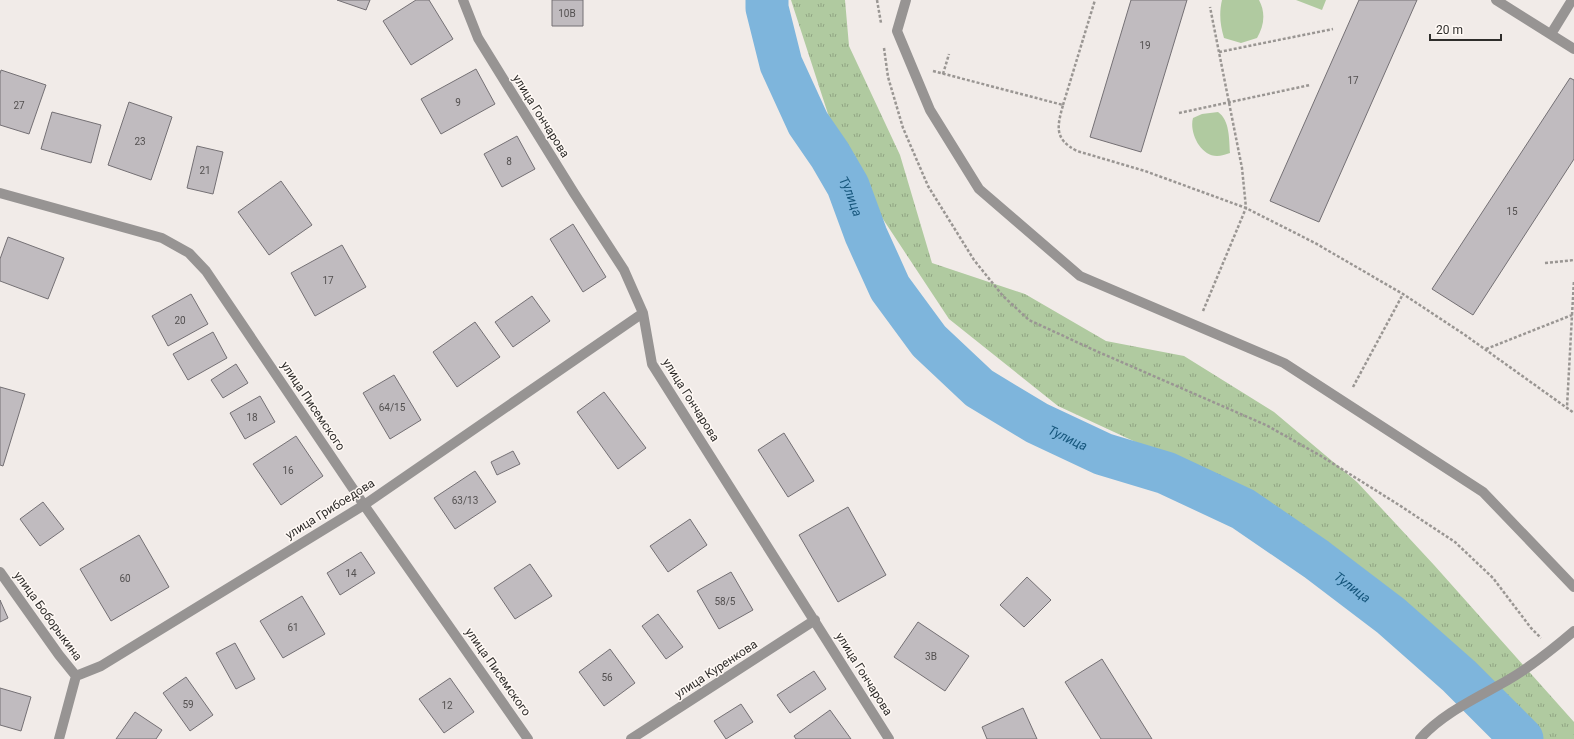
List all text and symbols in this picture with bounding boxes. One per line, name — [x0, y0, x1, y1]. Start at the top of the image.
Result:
house number: 10В — [558, 8, 576, 19]
scale bar — [1430, 16, 1501, 42]
text: 20 m — [1436, 23, 1463, 37]
house number: 19 — [1139, 40, 1151, 51]
street label: улица Гончарова — [510, 72, 572, 160]
house number: 17 — [1347, 75, 1359, 86]
house number: 9 — [455, 97, 461, 108]
house number: 27 — [13, 100, 25, 111]
house number: 23 — [134, 136, 146, 147]
house number: 8 — [506, 156, 512, 167]
house number: 21 — [199, 165, 211, 176]
water label: Тулица — [836, 174, 866, 219]
house number: 15 — [1506, 206, 1518, 217]
house number: 17 — [322, 275, 334, 286]
house number: 20 — [174, 315, 186, 326]
street label: улица Гончарова — [660, 356, 722, 444]
street label: улица Писемского — [278, 359, 348, 453]
house number: 64/15 — [379, 402, 406, 413]
house number: 18 — [246, 412, 258, 423]
water label: Тулица — [1046, 422, 1090, 454]
house number: 16 — [282, 465, 294, 476]
street label: улица Грибоедова — [283, 476, 377, 542]
house number: 63/13 — [452, 495, 478, 506]
house number: 14 — [345, 568, 357, 579]
street label: улица Боборыкина — [11, 569, 85, 663]
water label: Тулица — [1331, 569, 1374, 606]
house number: 60 — [119, 573, 131, 584]
house number: 58/5 — [715, 596, 736, 607]
house number: 61 — [287, 622, 299, 633]
street label: улица Писемского — [462, 625, 534, 719]
street label: улица Гончарова — [833, 630, 895, 718]
street label: улица Куренкова — [672, 637, 760, 701]
house number: 3В — [925, 651, 937, 662]
house number: 56 — [601, 672, 613, 683]
house number: 59 — [182, 699, 194, 710]
house number: 12 — [441, 700, 453, 711]

